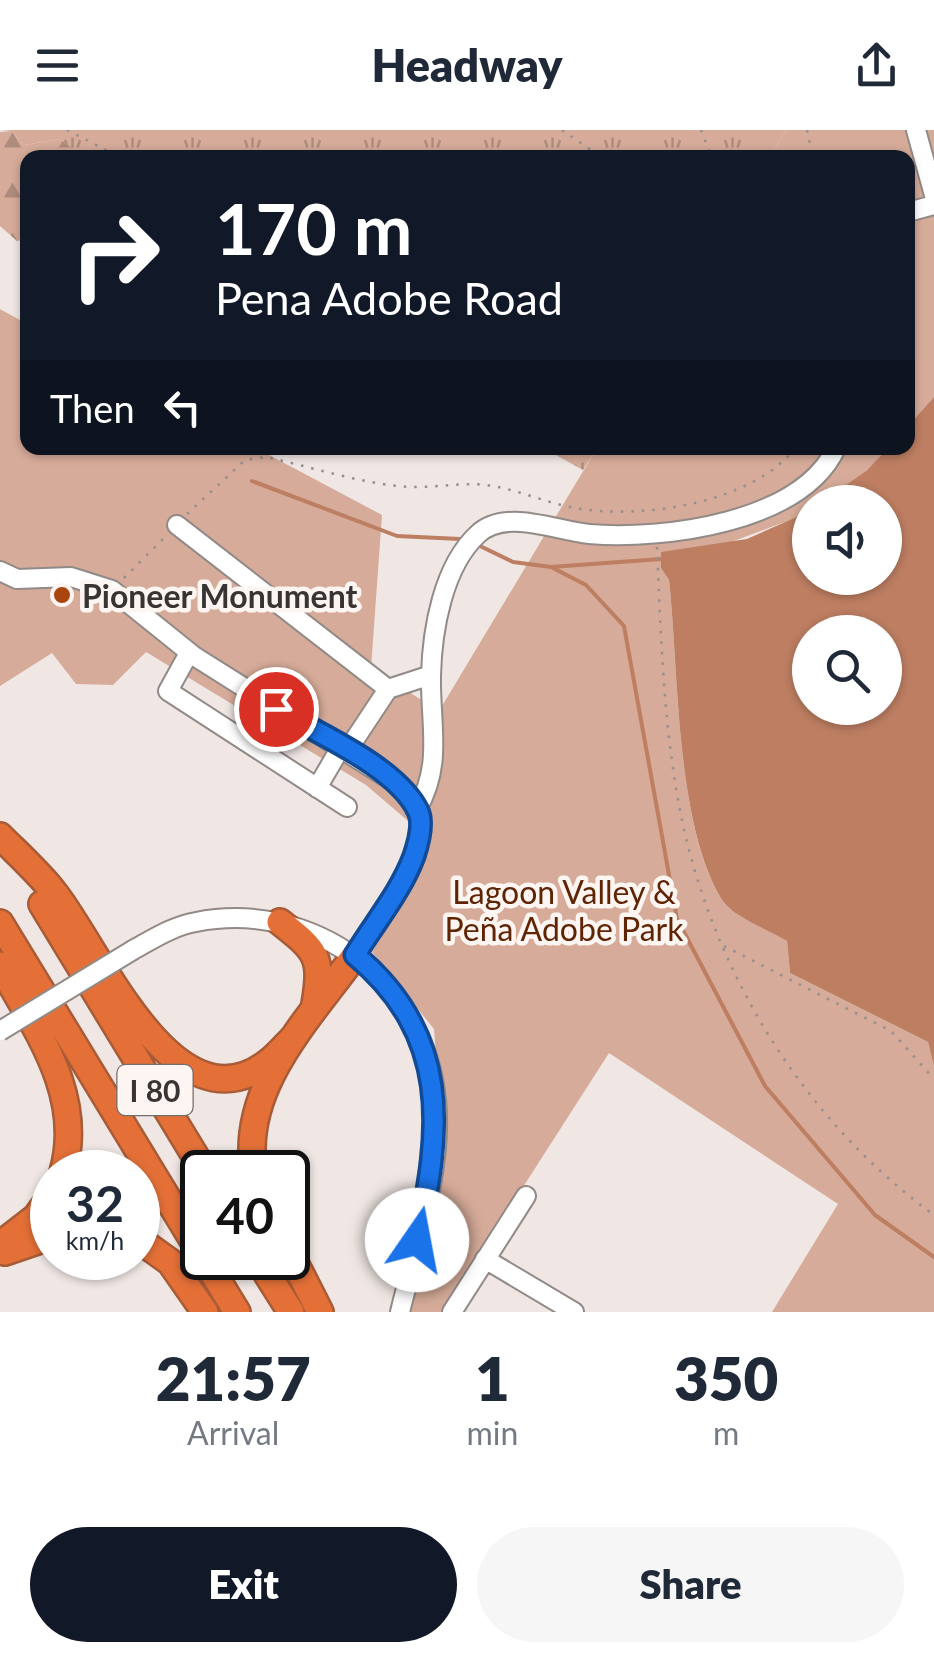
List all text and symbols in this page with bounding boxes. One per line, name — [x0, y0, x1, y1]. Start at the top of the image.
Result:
icon: menu — [30, 38, 85, 93]
text: Headway — [372, 38, 562, 92]
icon: share — [849, 38, 904, 93]
text: 170 m — [215, 186, 412, 270]
icon: right — [50, 190, 180, 320]
text: Pena Adobe Road — [215, 271, 563, 325]
icon: left — [155, 380, 210, 435]
text: Then — [50, 385, 135, 431]
map controls — [792, 485, 902, 725]
button: sound — [792, 485, 902, 595]
place label: Pioneer Monument — [82, 576, 357, 615]
marker: Pioneer Monument — [51, 584, 73, 606]
button: search — [792, 615, 902, 725]
pin — [234, 667, 319, 752]
icon: arrive — [249, 682, 304, 737]
park label: Lagoon Valley & Peña Adobe Park — [444, 872, 684, 948]
road number: I 80 — [118, 1065, 192, 1115]
speed limit sign: 40 — [180, 1150, 310, 1280]
text: 32 — [66, 1173, 124, 1233]
position arrow — [365, 1188, 469, 1292]
text: km/h — [66, 1225, 124, 1255]
text: 21:57 — [156, 1342, 311, 1414]
text: 1 — [475, 1342, 510, 1414]
text: 350 — [674, 1342, 778, 1414]
text: Arrival — [187, 1413, 279, 1452]
text: min — [466, 1413, 518, 1452]
text: m — [713, 1413, 739, 1452]
button: Exit — [30, 1527, 457, 1642]
button: Share — [477, 1527, 904, 1642]

